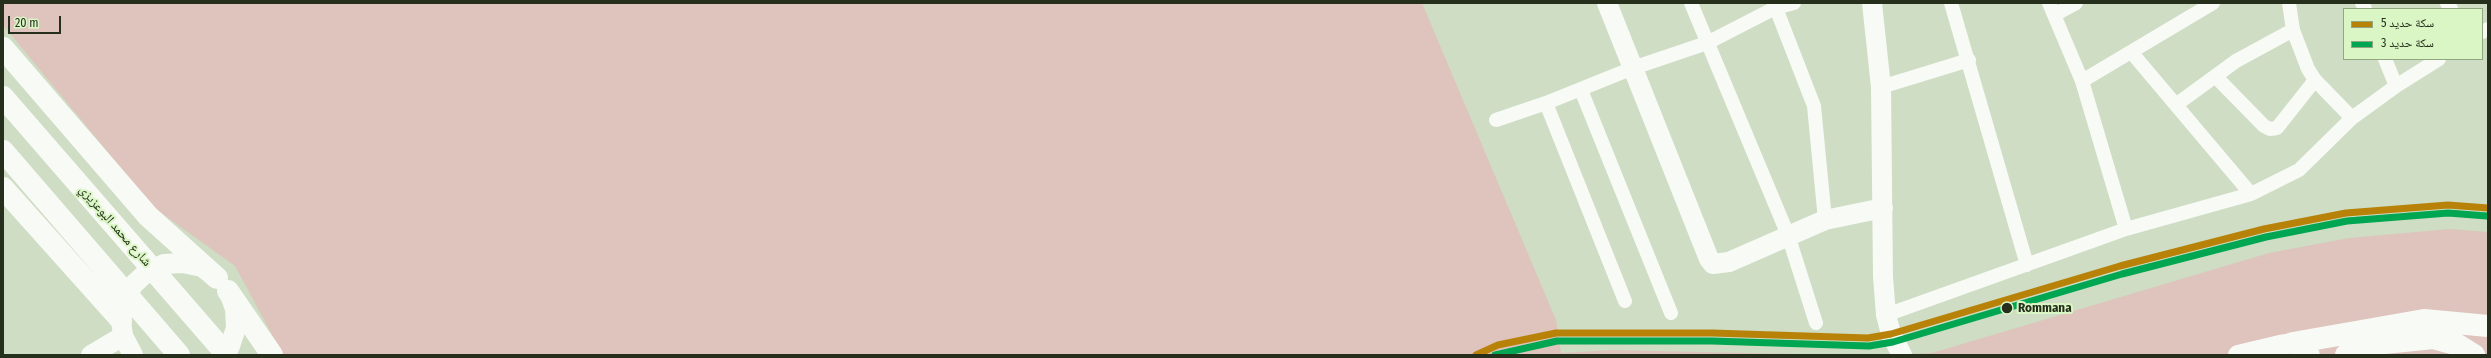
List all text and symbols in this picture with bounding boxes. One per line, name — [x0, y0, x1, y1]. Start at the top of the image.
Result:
scale bar — [10, 8, 63, 34]
legend — [2343, 8, 2483, 60]
text: 20 m — [15, 16, 39, 30]
text: سكة حديد 5 — [2381, 16, 2434, 30]
text: سكة حديد 3 — [2381, 36, 2434, 50]
street label: شارع محمد البوعزيزي — [76, 182, 154, 270]
place label: Rommana — [2018, 300, 2072, 316]
marker: Rommana — [2000, 301, 2014, 315]

